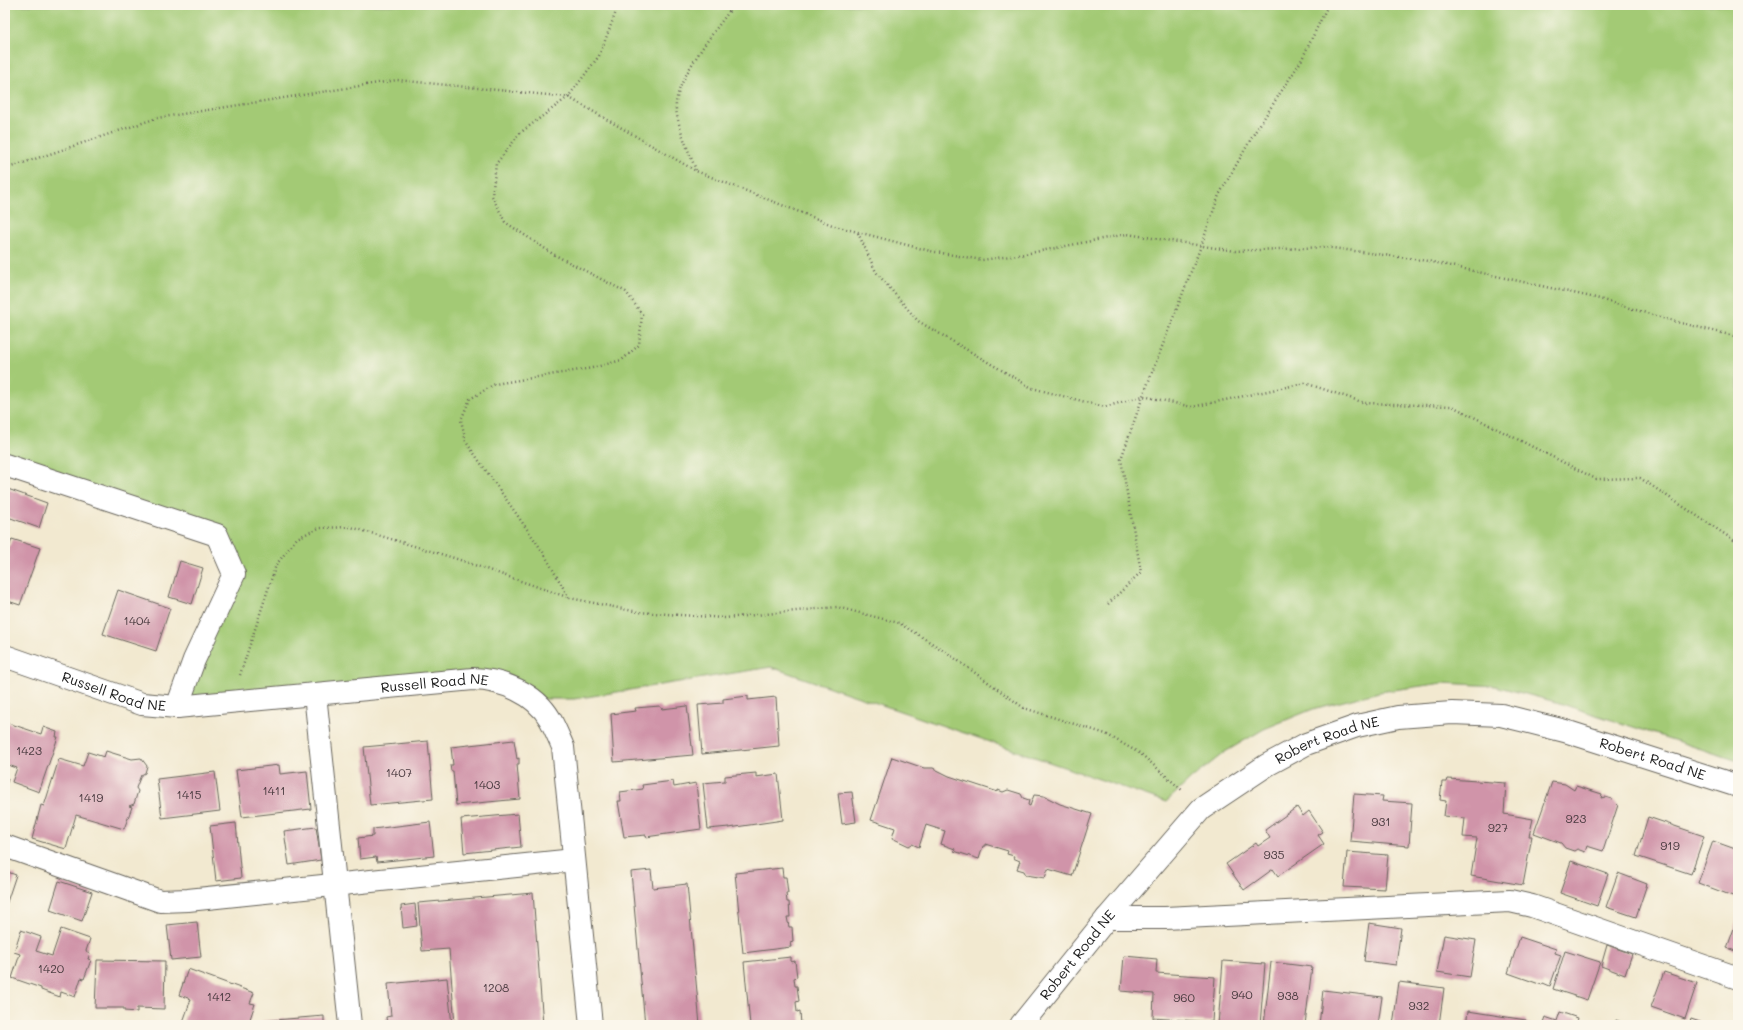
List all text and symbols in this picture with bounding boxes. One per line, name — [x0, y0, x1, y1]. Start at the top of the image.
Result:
house number: 1404 — [124, 612, 150, 628]
street label: Russell Road NE — [59, 667, 167, 715]
street label: Russell Road NE — [380, 669, 490, 697]
street label: Robert Road NE — [1271, 711, 1381, 768]
street label: Robert Road NE — [1597, 733, 1708, 784]
house number: 1423 — [16, 742, 42, 758]
house number: 1407 — [386, 764, 413, 780]
house number: 1403 — [474, 776, 500, 792]
house number: 1411 — [262, 782, 286, 798]
house number: 1415 — [177, 786, 201, 802]
house number: 1419 — [79, 789, 103, 805]
house number: 923 — [1566, 810, 1586, 826]
house number: 931 — [1371, 813, 1391, 829]
house number: 927 — [1488, 819, 1509, 835]
house number: 919 — [1660, 837, 1680, 853]
house number: 935 — [1263, 846, 1285, 862]
street label: Robert Road NE — [1035, 905, 1119, 1003]
house number: 1420 — [38, 960, 65, 976]
house number: 1208 — [483, 979, 509, 995]
house number: 940 — [1231, 986, 1253, 1002]
house number: 938 — [1277, 987, 1299, 1003]
house number: 1412 — [207, 988, 231, 1004]
house number: 960 — [1173, 989, 1195, 1005]
house number: 932 — [1409, 997, 1429, 1013]

